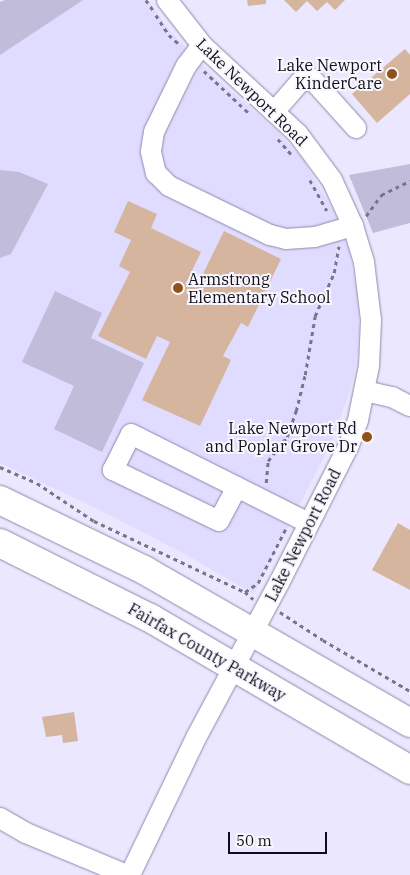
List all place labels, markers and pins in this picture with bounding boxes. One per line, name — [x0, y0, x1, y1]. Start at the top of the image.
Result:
place label: Lake Newport KinderCare — [277, 55, 382, 93]
marker: Lake Newport KinderCare — [386, 68, 398, 80]
place label: Armstrong Elementary School — [188, 269, 331, 307]
marker: Armstrong Elementary School — [172, 282, 184, 294]
place label: Lake Newport Rd and Poplar Grove Dr — [205, 418, 357, 456]
marker: Lake Newport Rd and Poplar Grove Dr — [361, 431, 373, 443]

